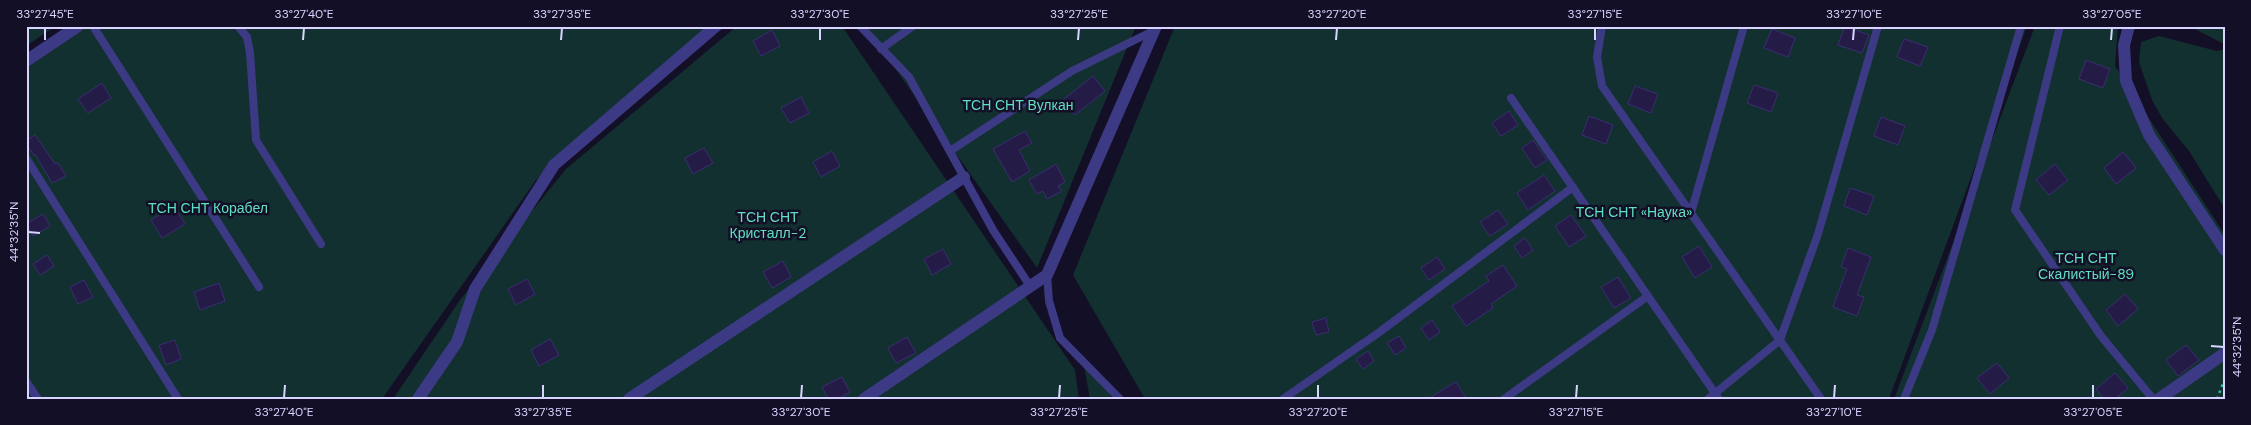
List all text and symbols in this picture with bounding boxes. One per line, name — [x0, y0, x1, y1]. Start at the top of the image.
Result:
text: 33°27'45"E — [16, 6, 74, 22]
text: 33°27'40"E — [275, 6, 334, 22]
text: 33°27'35"E — [533, 6, 591, 22]
text: 33°27'30"E — [790, 6, 850, 22]
text: 33°27'25"E — [1050, 6, 1108, 22]
text: 33°27'20"E — [1308, 6, 1367, 22]
text: 33°27'15"E — [1568, 6, 1623, 22]
text: 33°27'10"E — [1826, 6, 1882, 22]
text: 33°27'05"E — [2082, 6, 2142, 22]
park label: ТСН СНТ Вулкан — [963, 96, 1074, 114]
park label: ТСН СНТ Корабел — [148, 199, 268, 217]
text: 44°32'35"N — [6, 202, 22, 262]
park label: ТСН СНТ «Наука» — [1576, 203, 1692, 221]
park label: ТСН СНТ Кристалл-2 — [730, 208, 806, 242]
park label: ТСН СНТ Скалистый-89 — [2038, 249, 2134, 283]
text: 44°32'35"N — [2229, 317, 2245, 377]
text: 33°27'40"E — [255, 404, 314, 420]
text: 33°27'35"E — [514, 404, 572, 420]
text: 33°27'30"E — [771, 404, 831, 420]
text: 33°27'25"E — [1030, 404, 1088, 420]
text: 33°27'20"E — [1289, 404, 1348, 420]
text: 33°27'15"E — [1549, 404, 1604, 420]
text: 33°27'10"E — [1806, 404, 1862, 420]
text: 33°27'05"E — [2063, 404, 2123, 420]

